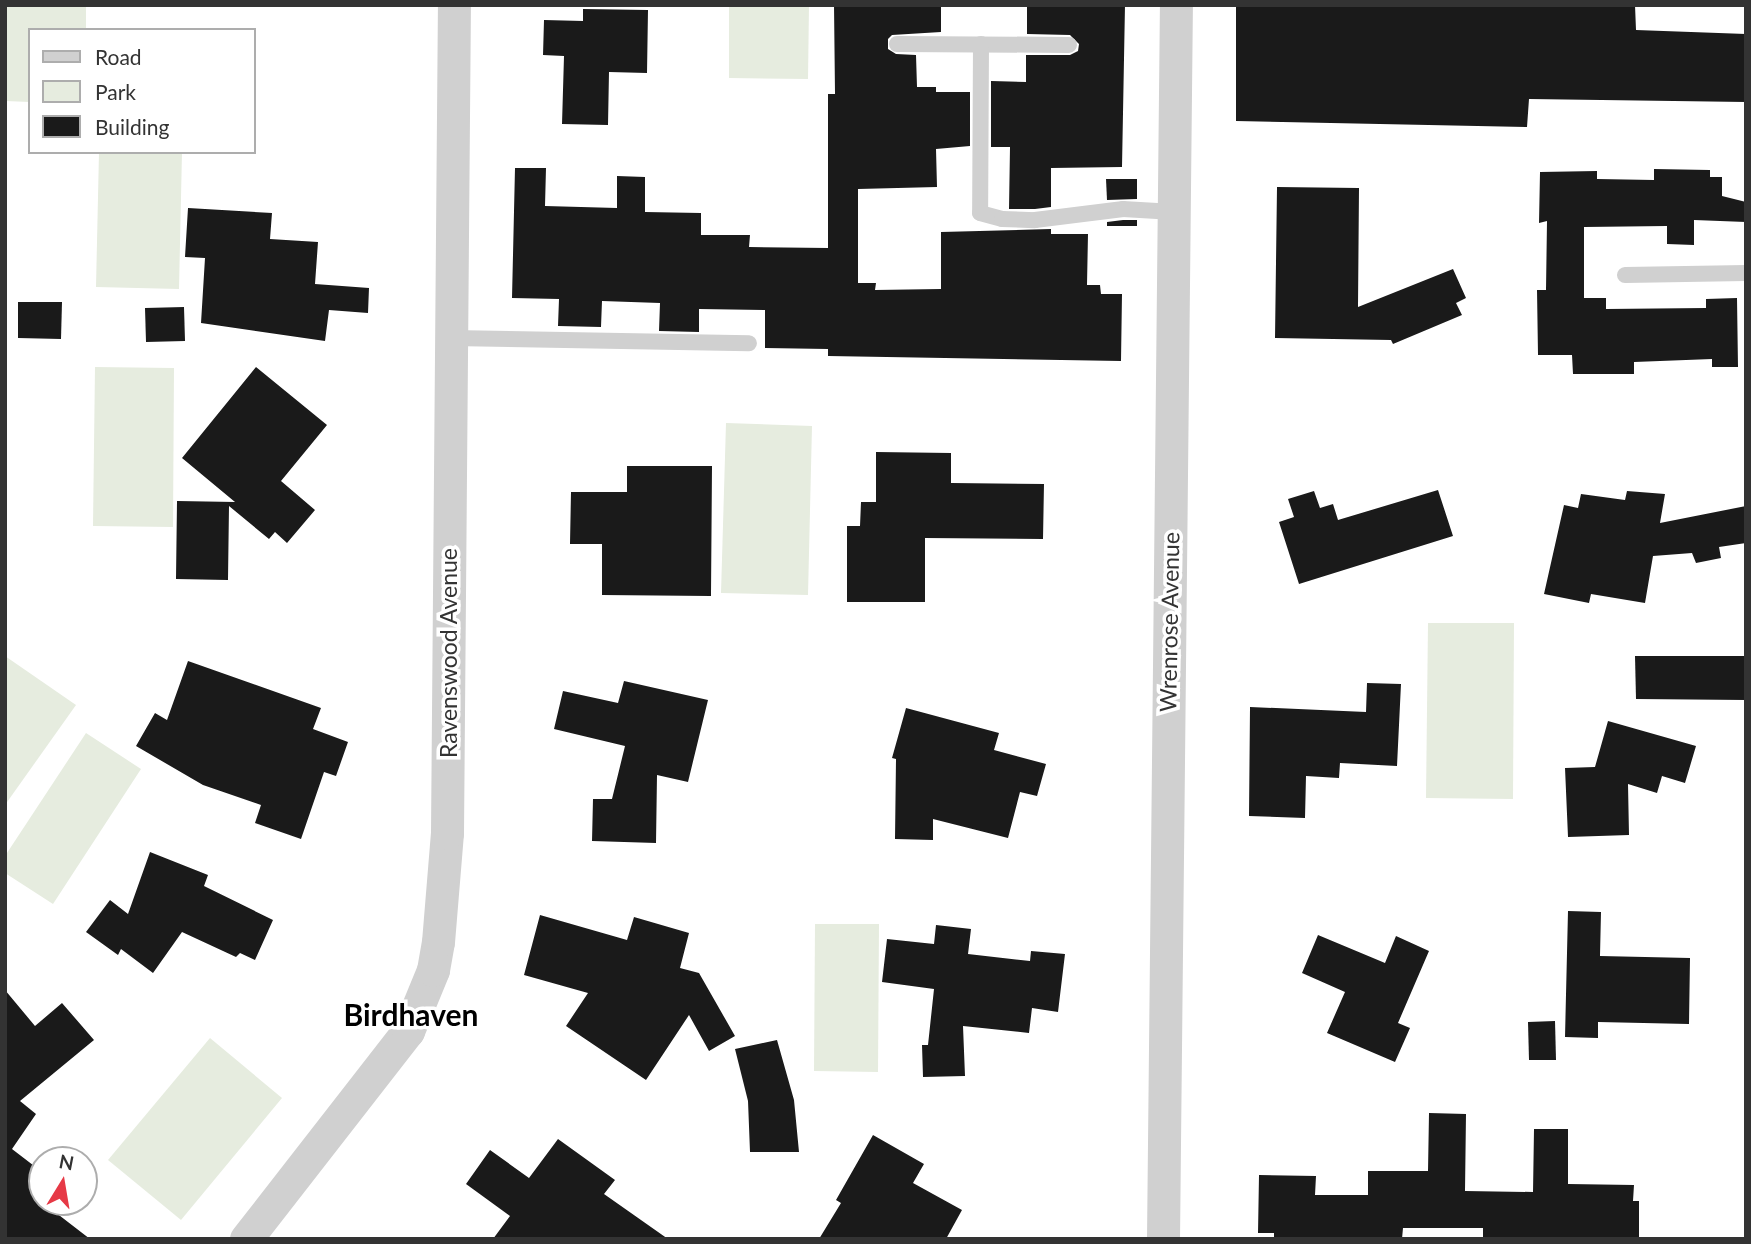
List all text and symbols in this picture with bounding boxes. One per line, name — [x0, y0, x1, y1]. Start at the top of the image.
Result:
legend — [28, 28, 256, 154]
text: Road — [95, 44, 142, 69]
text: Park — [95, 79, 136, 104]
text: Building — [95, 114, 170, 139]
street label: Wrenrose Avenue — [1154, 531, 1184, 713]
street label: Ravenswood Avenue — [434, 548, 462, 758]
district label: Birdhaven — [344, 996, 478, 1032]
north arrow — [28, 1146, 98, 1216]
text: N — [57, 1149, 76, 1175]

